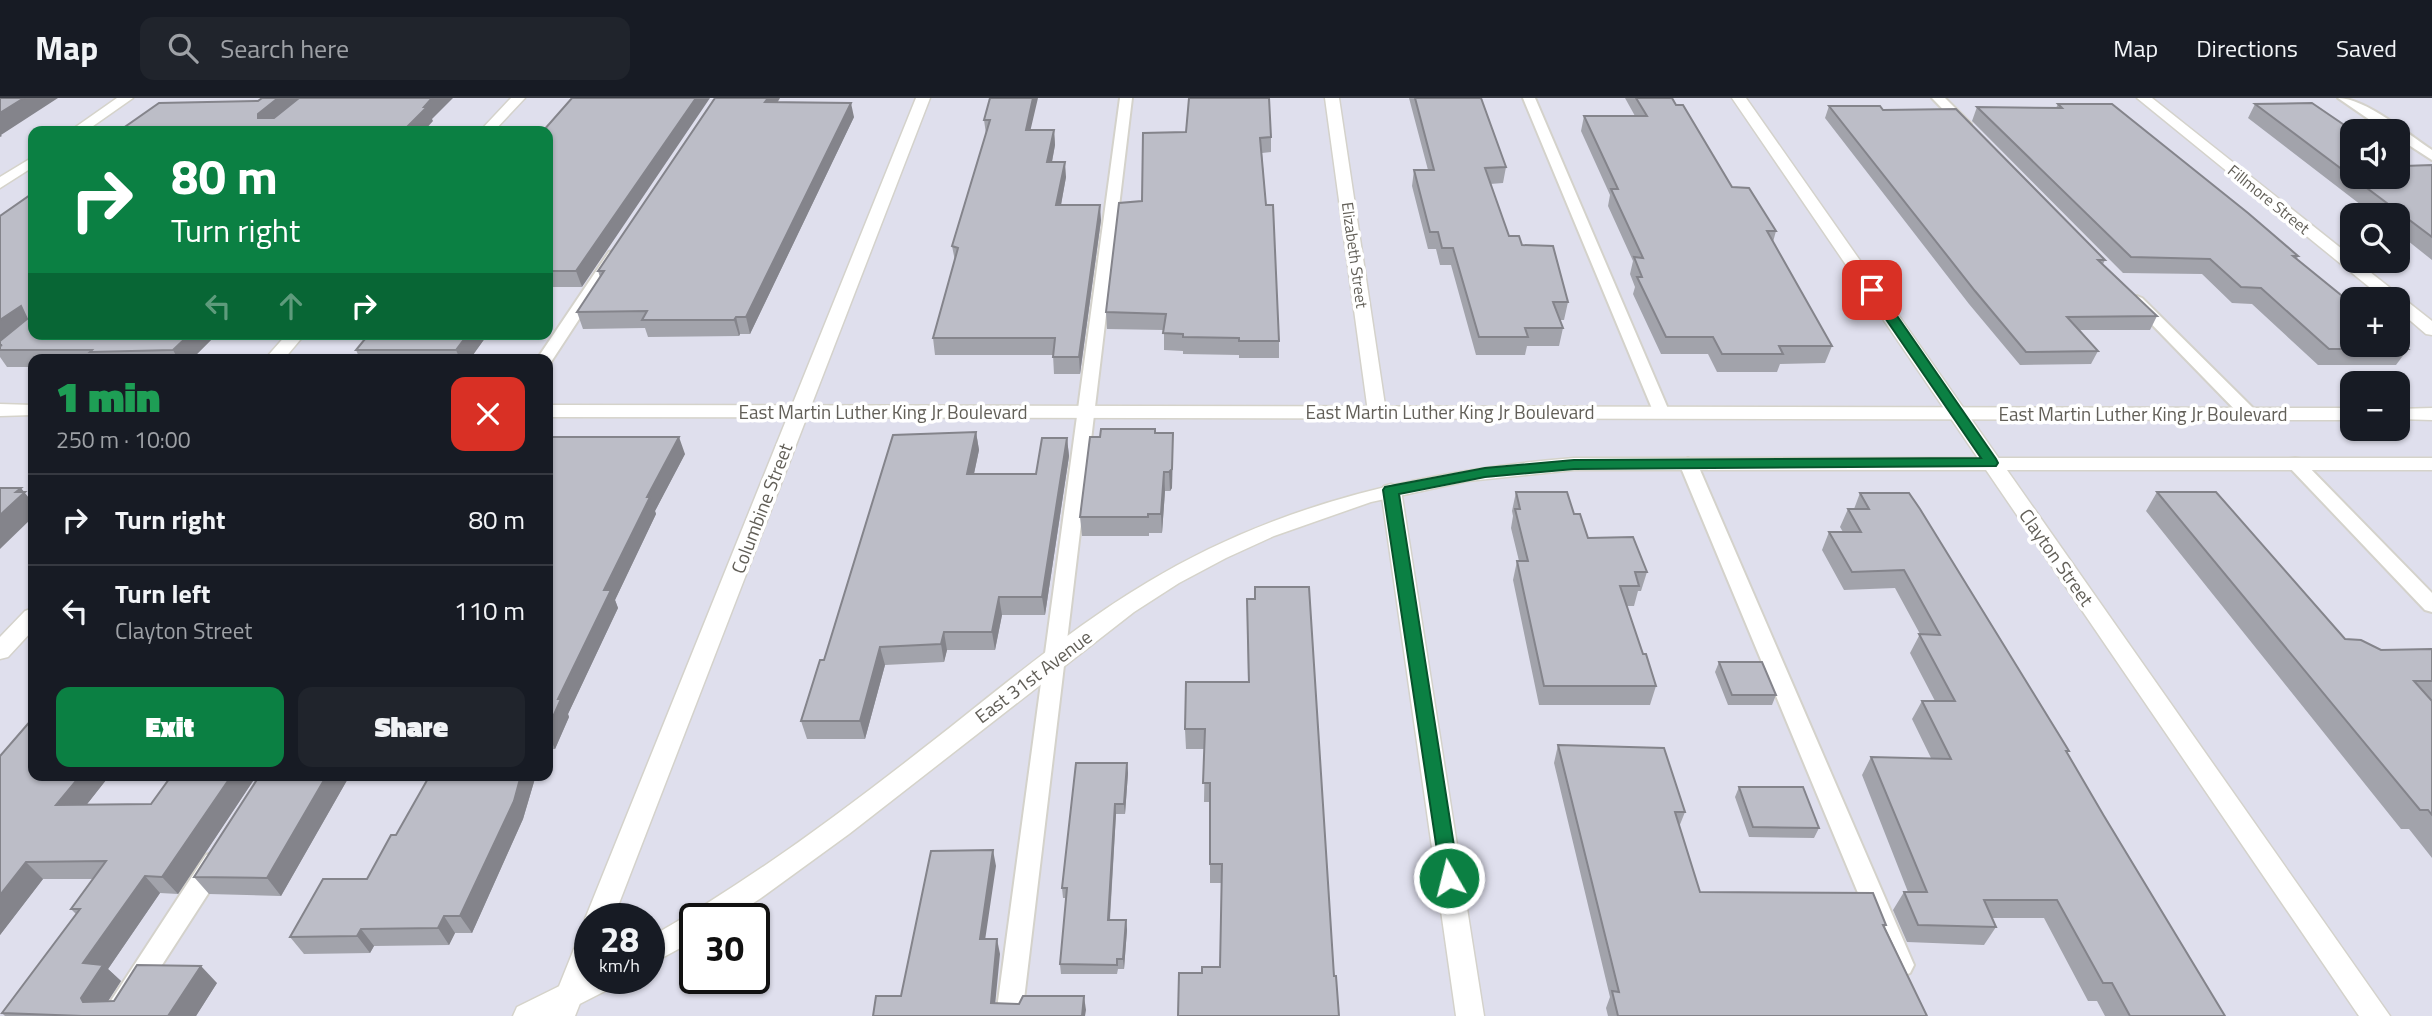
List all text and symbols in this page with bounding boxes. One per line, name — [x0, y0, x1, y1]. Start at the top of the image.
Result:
search box — [140, 17, 630, 80]
text: Map — [35, 23, 98, 73]
icon: search — [164, 29, 202, 67]
text: Search here — [220, 29, 349, 68]
text: Map — [2113, 30, 2158, 66]
text: Directions — [2196, 30, 2298, 66]
text: Saved — [2336, 30, 2397, 66]
map controls — [2340, 119, 2410, 441]
button: sound — [2340, 119, 2410, 189]
text: 80 m — [171, 138, 278, 213]
icon: right — [56, 154, 147, 245]
street label: Fillmore Street — [2223, 158, 2315, 240]
street label: Elizabeth Street — [1336, 200, 1374, 310]
button: search — [2340, 203, 2410, 273]
text: Turn right — [171, 206, 300, 254]
pin — [1842, 260, 1902, 320]
icon: arrive — [1853, 271, 1891, 309]
icon: left — [199, 287, 237, 325]
icon: ahead — [272, 287, 310, 325]
icon: right — [345, 287, 383, 325]
button: + — [2340, 287, 2410, 357]
text: 1 min — [56, 364, 160, 428]
button: − — [2340, 371, 2410, 441]
button: close — [451, 377, 525, 451]
street label: East Martin Luther King Jr Boulevard — [738, 397, 1028, 426]
street label: East Martin Luther King Jr Boulevard — [1305, 397, 1595, 426]
street label: East Martin Luther King Jr Boulevard — [1998, 399, 2288, 428]
text: 250 m · 10:00 — [56, 422, 191, 457]
street label: Columbine Street — [723, 438, 799, 577]
text: Turn right — [115, 500, 226, 539]
text: 80 m — [468, 500, 525, 539]
icon: right — [56, 501, 94, 539]
street label: Clayton Street — [2013, 502, 2102, 612]
text: Turn left — [115, 574, 210, 613]
text: 110 m — [454, 591, 525, 630]
icon: left — [56, 592, 94, 630]
text: Clayton Street — [115, 613, 252, 648]
street label: East 31st Avenue — [968, 622, 1098, 730]
button: Exit — [56, 687, 284, 767]
button: Share — [298, 687, 525, 767]
position arrow — [1412, 841, 1486, 915]
speed limit sign: 30 — [679, 903, 770, 994]
text: 28 — [600, 912, 639, 966]
text: km/h — [599, 952, 640, 979]

